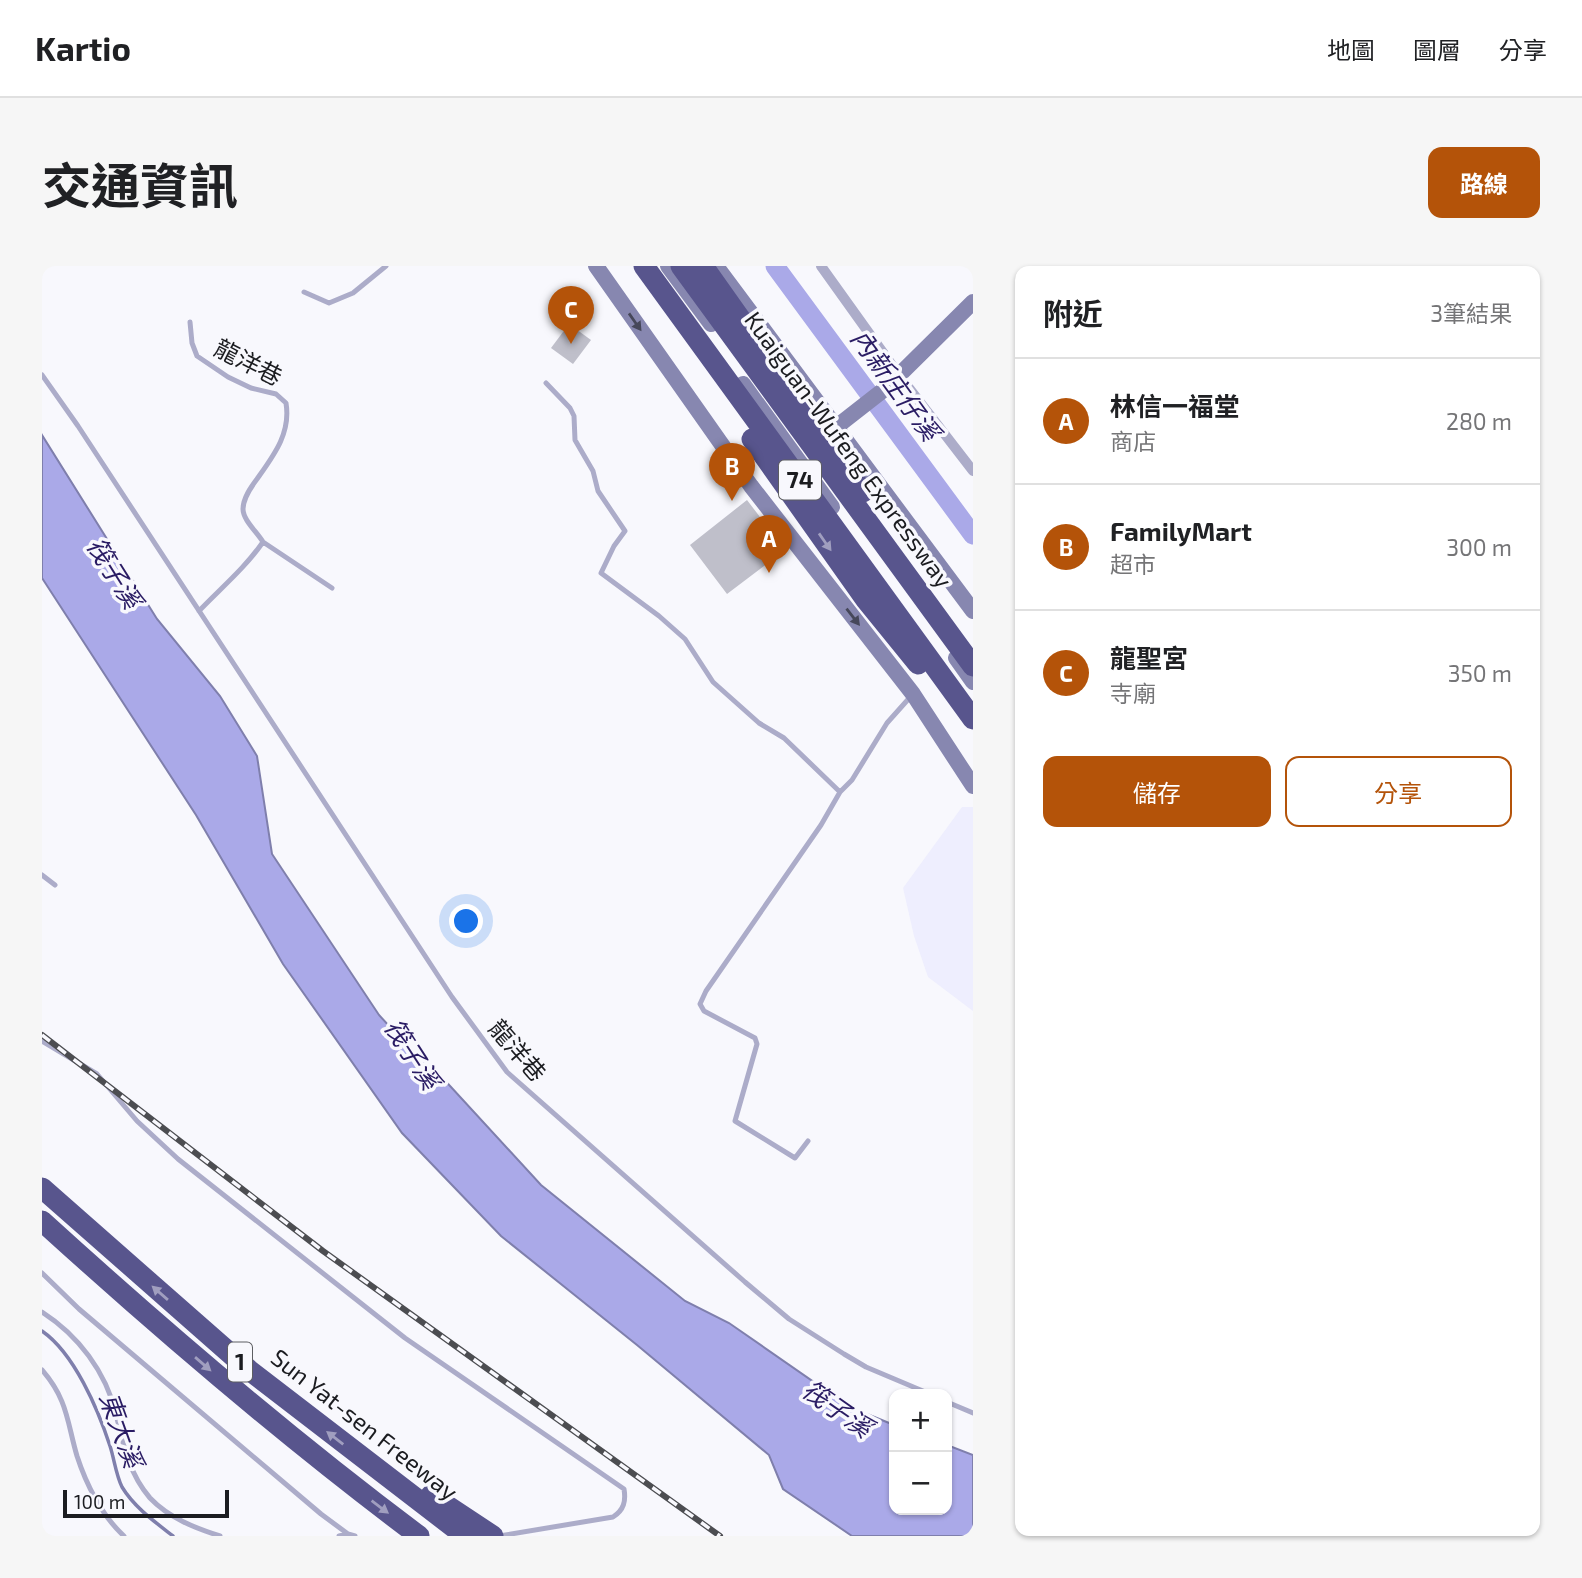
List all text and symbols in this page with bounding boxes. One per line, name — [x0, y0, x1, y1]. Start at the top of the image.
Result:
text: Kartio — [35, 28, 131, 68]
text: 地圖 — [1327, 35, 1375, 64]
text: 圖層 — [1413, 35, 1461, 64]
text: 分享 — [1499, 35, 1547, 64]
button: 路線 — [1428, 147, 1540, 218]
text: 交通資訊 — [42, 155, 238, 214]
pin: C — [548, 286, 594, 344]
text: 附近 — [1043, 295, 1103, 331]
text: 3筆結果 — [1430, 299, 1512, 327]
street label: Kuaiguan-Wufeng Expressway — [739, 305, 959, 593]
one-way arrow — [628, 313, 642, 331]
water label: 內新庄仔溪 — [845, 322, 949, 449]
street label: 龍洋巷 — [210, 332, 287, 391]
text: 林信一福堂 — [1110, 390, 1240, 421]
text: A — [1058, 407, 1074, 435]
text: 280 m — [1446, 407, 1512, 435]
text: 商店 — [1110, 427, 1156, 455]
pin: B — [709, 443, 755, 501]
road number: 74 — [779, 461, 821, 500]
pin: A — [746, 515, 792, 573]
text: FamilyMart — [1110, 515, 1252, 546]
water label: 筏子溪 — [81, 531, 151, 617]
one-way arrow — [818, 533, 832, 551]
text: B — [1059, 533, 1073, 561]
text: 300 m — [1446, 533, 1512, 561]
text: 超市 — [1110, 550, 1156, 578]
one-way arrow — [846, 608, 861, 626]
text: 龍聖宮 — [1110, 642, 1188, 673]
text: C — [1059, 659, 1073, 687]
text: 350 m — [1448, 659, 1512, 687]
text: 寺廟 — [1110, 679, 1156, 707]
button: 儲存 — [1043, 756, 1271, 827]
button: 分享 — [1285, 756, 1512, 827]
your location — [449, 904, 483, 938]
water label: 筏子溪 — [379, 1012, 450, 1098]
street label: 龍洋巷 — [484, 1013, 553, 1087]
one-way arrow — [151, 1285, 169, 1301]
street label: Sun Yat-sen Freeway — [266, 1342, 464, 1506]
road number: 1 — [228, 1343, 252, 1382]
one-way arrow — [194, 1356, 212, 1372]
water label: 筏子溪 — [797, 1373, 882, 1445]
water label: 東大溪 — [95, 1388, 152, 1475]
map controls — [889, 1389, 952, 1515]
button: + — [889, 1389, 952, 1452]
one-way arrow — [327, 1430, 345, 1445]
button: − — [889, 1452, 952, 1515]
scale bar — [63, 1487, 229, 1519]
text: 100 m — [74, 1490, 125, 1513]
one-way arrow — [371, 1499, 389, 1514]

